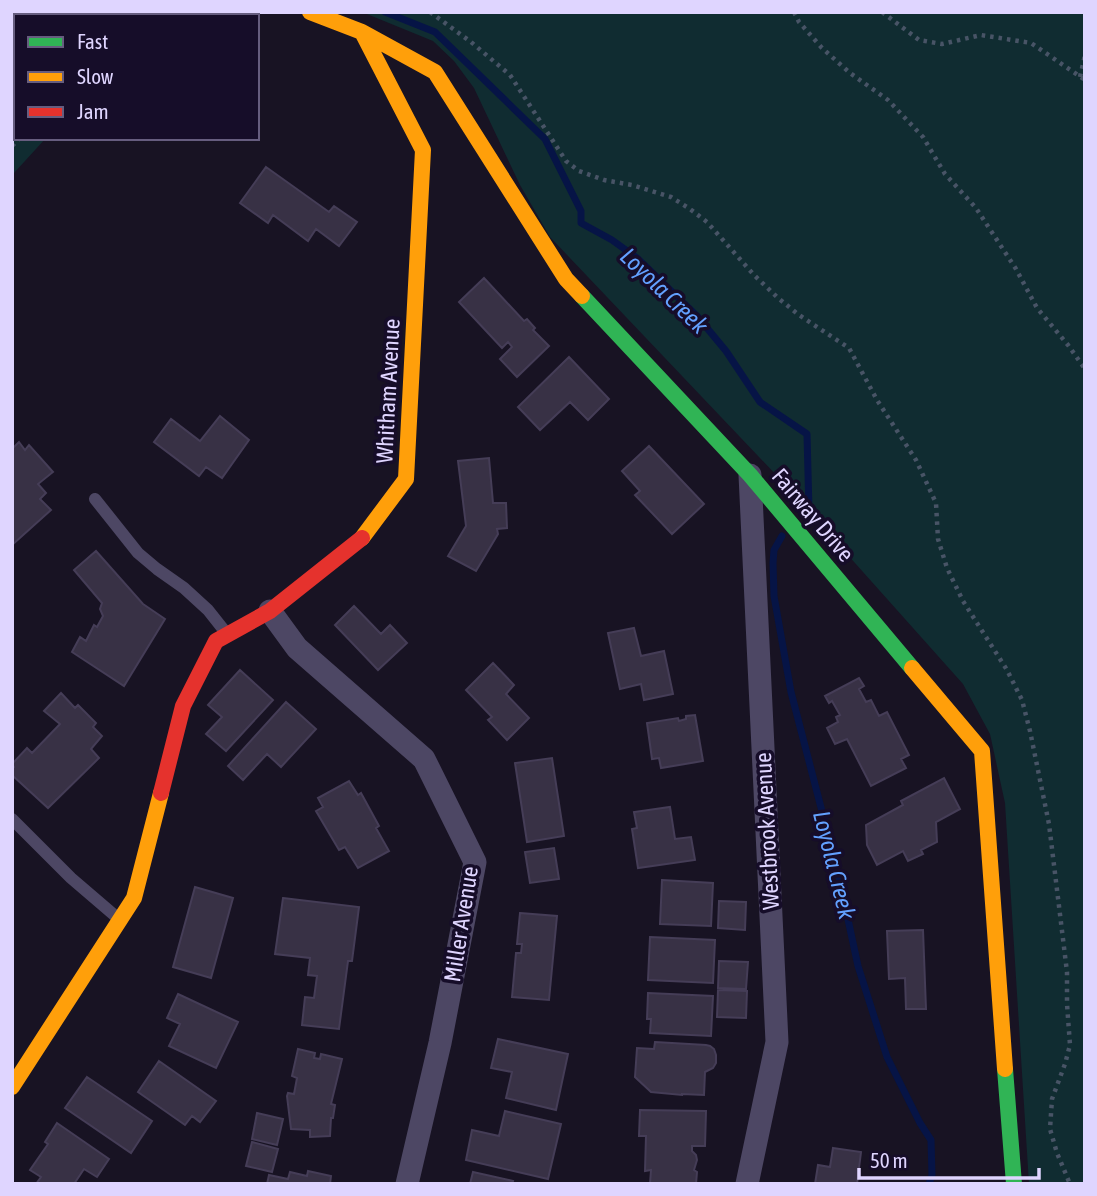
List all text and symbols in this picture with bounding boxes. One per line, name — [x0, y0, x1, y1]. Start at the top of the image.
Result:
legend — [14, 14, 259, 140]
text: Fast — [77, 29, 108, 53]
text: Slow — [77, 64, 114, 88]
text: Jam — [77, 99, 109, 123]
water label: Loyola Creek — [615, 242, 714, 339]
street label: Whitham Avenue — [371, 318, 405, 464]
street label: Fairway Drive — [767, 463, 859, 567]
street label: Westbrook Avenue — [750, 752, 784, 910]
water label: Loyola Creek — [808, 808, 861, 922]
street label: Miller Avenue — [439, 864, 483, 984]
scale bar — [859, 1136, 1039, 1180]
text: 50 m — [870, 1148, 908, 1172]

